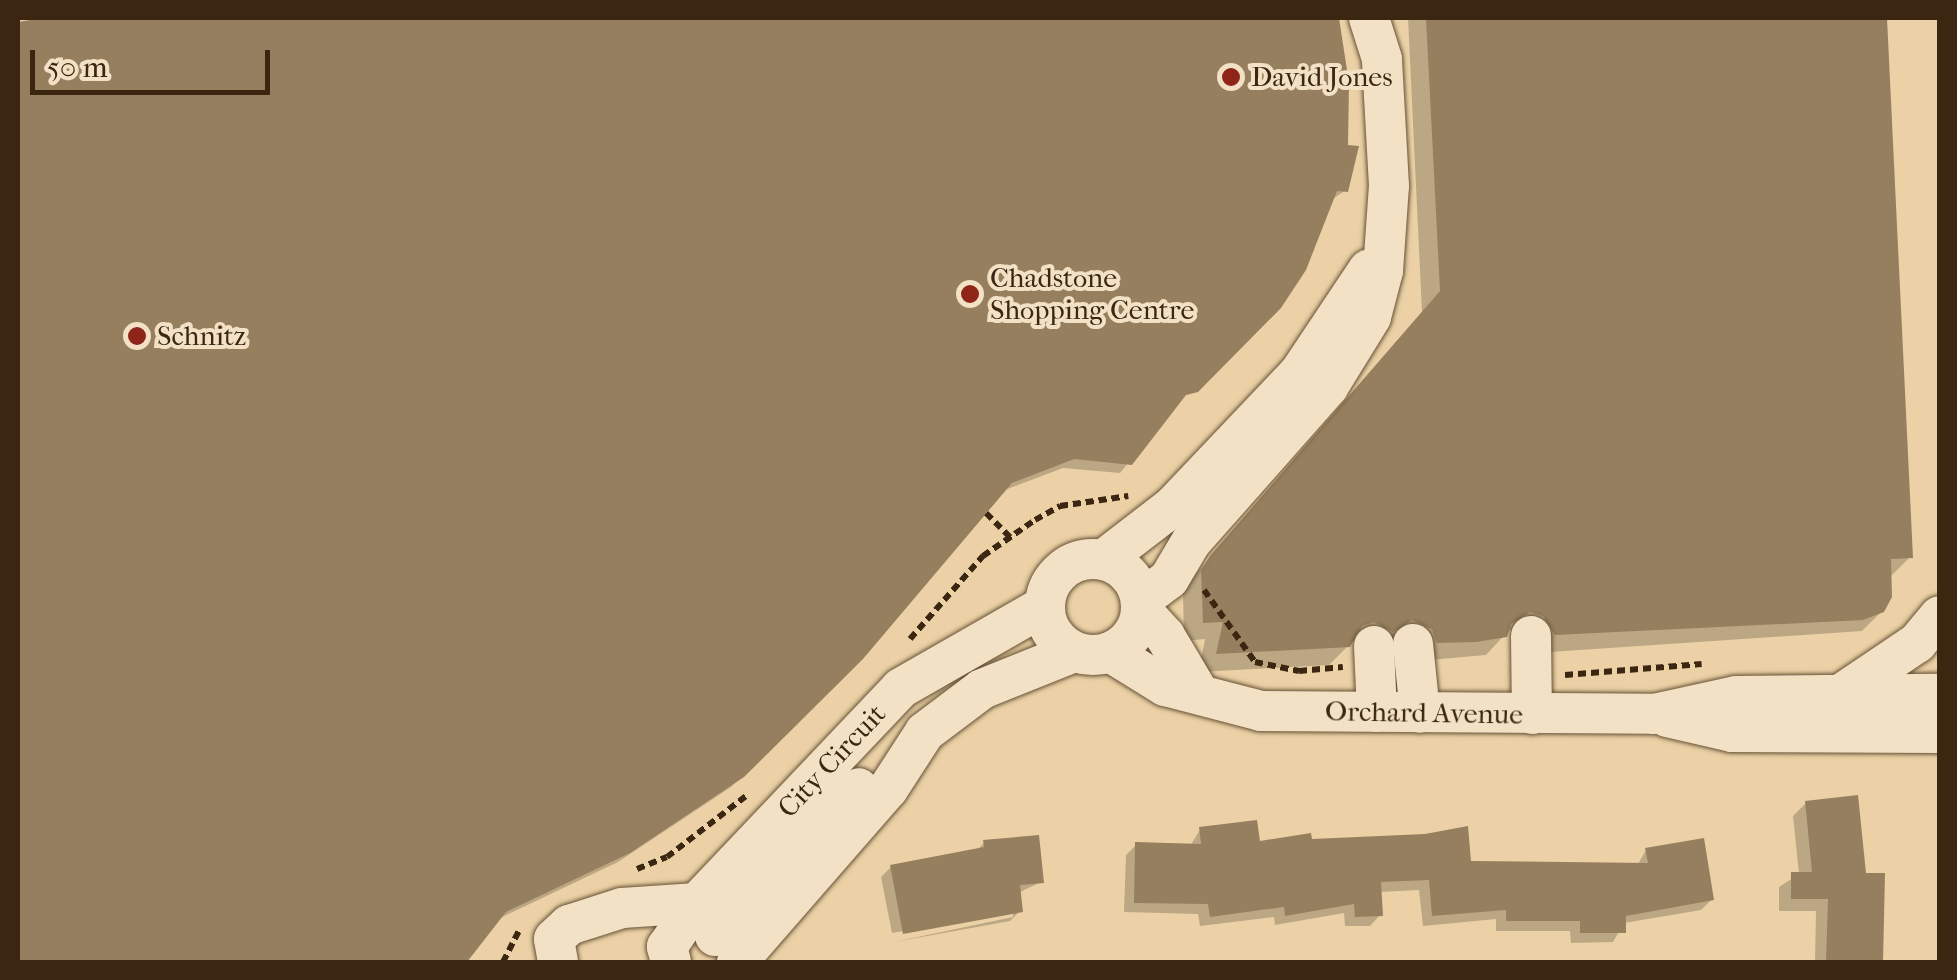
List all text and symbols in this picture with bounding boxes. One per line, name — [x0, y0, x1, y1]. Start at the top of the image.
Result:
scale bar — [35, 30, 275, 92]
text: 50 m — [47, 50, 108, 85]
place label: David Jones — [1251, 60, 1392, 94]
marker: David Jones — [1220, 66, 1242, 88]
place label: Chadstone Shopping Centre — [990, 261, 1194, 327]
marker: Chadstone Shopping Centre — [959, 283, 981, 305]
place label: Schnitz — [157, 319, 246, 353]
marker: Schnitz — [126, 325, 148, 347]
street label: Orchard Avenue — [1325, 694, 1523, 732]
street label: City Circuit — [771, 697, 893, 825]

